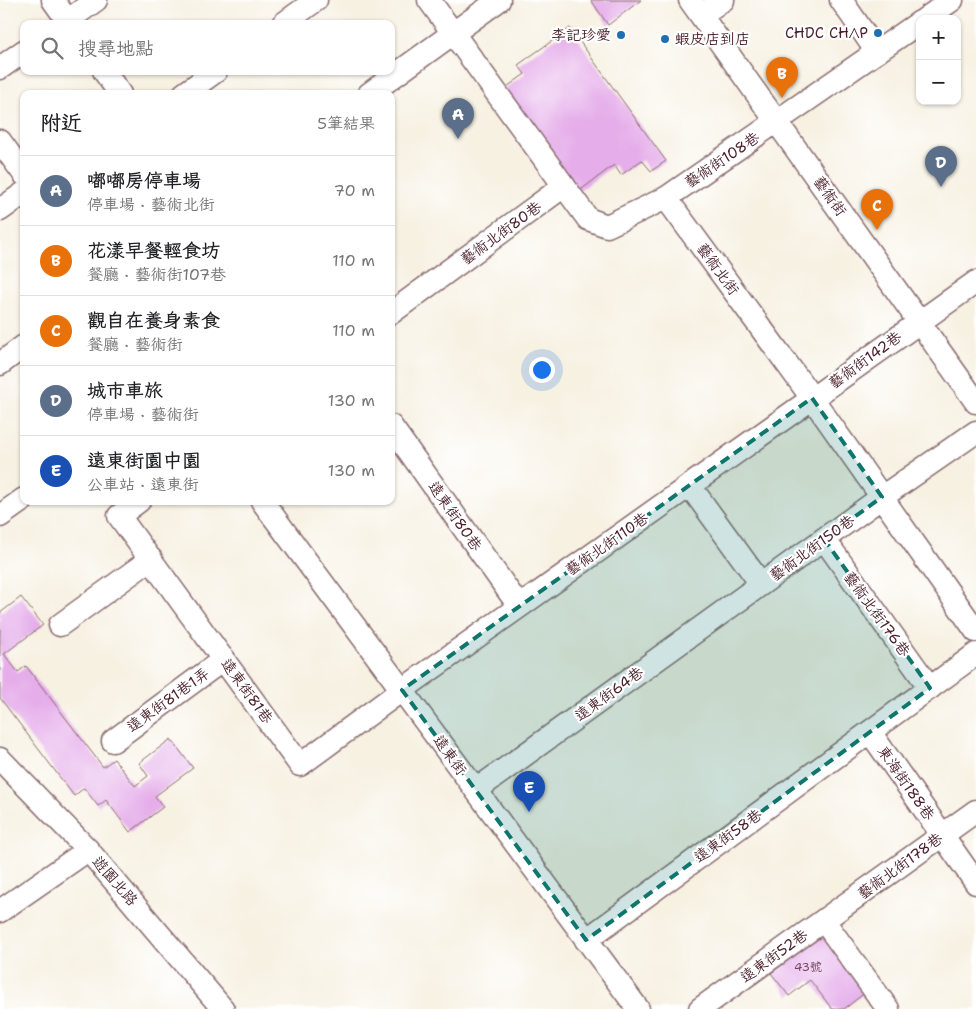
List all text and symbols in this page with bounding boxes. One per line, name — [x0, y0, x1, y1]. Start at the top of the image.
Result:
map controls — [916, 15, 961, 105]
button: + — [916, 15, 961, 60]
search box — [20, 20, 395, 75]
place label: CHDC CHΛP — [785, 23, 868, 43]
place label: 李記珍愛 — [551, 25, 611, 45]
marker: CHDC CHΛP — [872, 27, 884, 39]
marker: 李記珍愛 — [615, 29, 627, 41]
place label: 蝦皮店到店 — [675, 29, 750, 49]
marker: 蝦皮店到店 — [659, 33, 671, 45]
icon: search — [38, 34, 66, 62]
text: 搜尋地點 — [78, 36, 154, 61]
pin: B — [766, 57, 798, 98]
button: − — [916, 60, 961, 105]
pin: A — [442, 98, 474, 139]
text: 附近 — [40, 109, 82, 137]
text: 5筆結果 — [317, 113, 375, 134]
street label: 藝術街108巷 — [680, 127, 764, 193]
pin: D — [925, 146, 957, 187]
text: 嘟嘟房停車場 — [87, 168, 201, 193]
street label: 藝術街 — [809, 172, 851, 220]
text: A — [50, 180, 62, 201]
text: 70 m — [334, 180, 375, 201]
pin: C — [861, 189, 893, 230]
text: 停車場 · 藝術北街 — [87, 194, 214, 215]
street label: 藝術北街80巷 — [456, 197, 546, 269]
text: 花漾早餐輕食坊 — [87, 238, 220, 263]
street label: 藝術北街 — [692, 239, 744, 299]
text: B — [51, 250, 61, 271]
text: 110 m — [332, 250, 375, 271]
text: 餐廳 · 藝術街107巷 — [87, 264, 226, 285]
text: 觀自在養身素食 — [87, 308, 220, 333]
text: C — [51, 320, 61, 341]
text: 110 m — [332, 320, 375, 341]
street label: 藝術街142巷 — [825, 327, 905, 393]
text: 餐廳 · 藝術街 — [87, 334, 182, 355]
your location — [529, 357, 555, 383]
text: 城市車旅 — [87, 378, 163, 403]
text: D — [50, 390, 62, 411]
text: 130 m — [328, 390, 375, 411]
text: 停車場 · 藝術街 — [87, 404, 198, 425]
text: 遠東街園中園 — [87, 448, 201, 473]
text: E — [51, 460, 61, 481]
text: 130 m — [328, 460, 375, 481]
text: 公車站 · 遠東街 — [87, 474, 198, 495]
street label: 遠東街80巷 — [424, 477, 486, 555]
street label: 藝術北街110巷 — [561, 508, 653, 580]
street label: 藝術北街150巷 — [765, 510, 859, 586]
street label: 藝術北街176巷 — [839, 567, 915, 661]
street label: 遠東街81巷 — [217, 654, 277, 728]
street label: 遠東街64巷 — [571, 662, 647, 726]
street label: 遠東街81巷1弄 — [123, 663, 213, 737]
street label: 遠東街 — [429, 731, 471, 779]
street label: 東海街188巷 — [873, 742, 939, 824]
pin: E — [513, 771, 545, 812]
street label: 遠東街58巷 — [690, 805, 766, 867]
street label: 藝術北街178巷 — [853, 828, 947, 904]
street label: 遊園北路 — [88, 852, 142, 910]
street label: 遠東街52巷 — [736, 925, 812, 987]
house number: 43號 — [794, 959, 822, 975]

